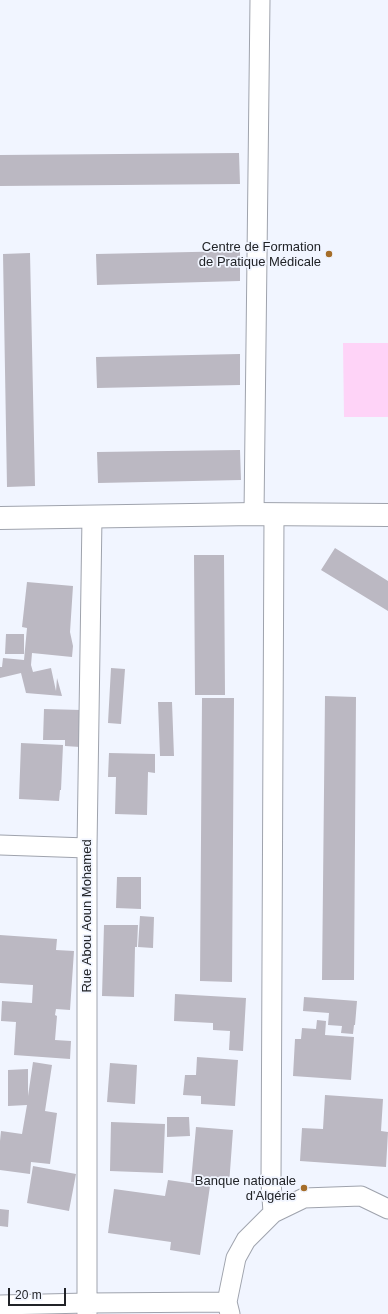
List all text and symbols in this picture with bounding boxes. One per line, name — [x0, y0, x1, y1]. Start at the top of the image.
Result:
place label: Centre de Formation de Pratique Médicale — [199, 239, 321, 270]
marker: Centre de Formation de Pratique Médicale — [324, 249, 334, 259]
street label: Rue Abou Aoun Mohamed — [79, 839, 95, 993]
place label: Banque nationale d'Algérie — [195, 1173, 296, 1204]
marker: Banque nationale d'Algérie — [299, 1183, 309, 1193]
scale bar — [10, 1280, 68, 1306]
text: 20 m — [15, 1288, 42, 1302]

